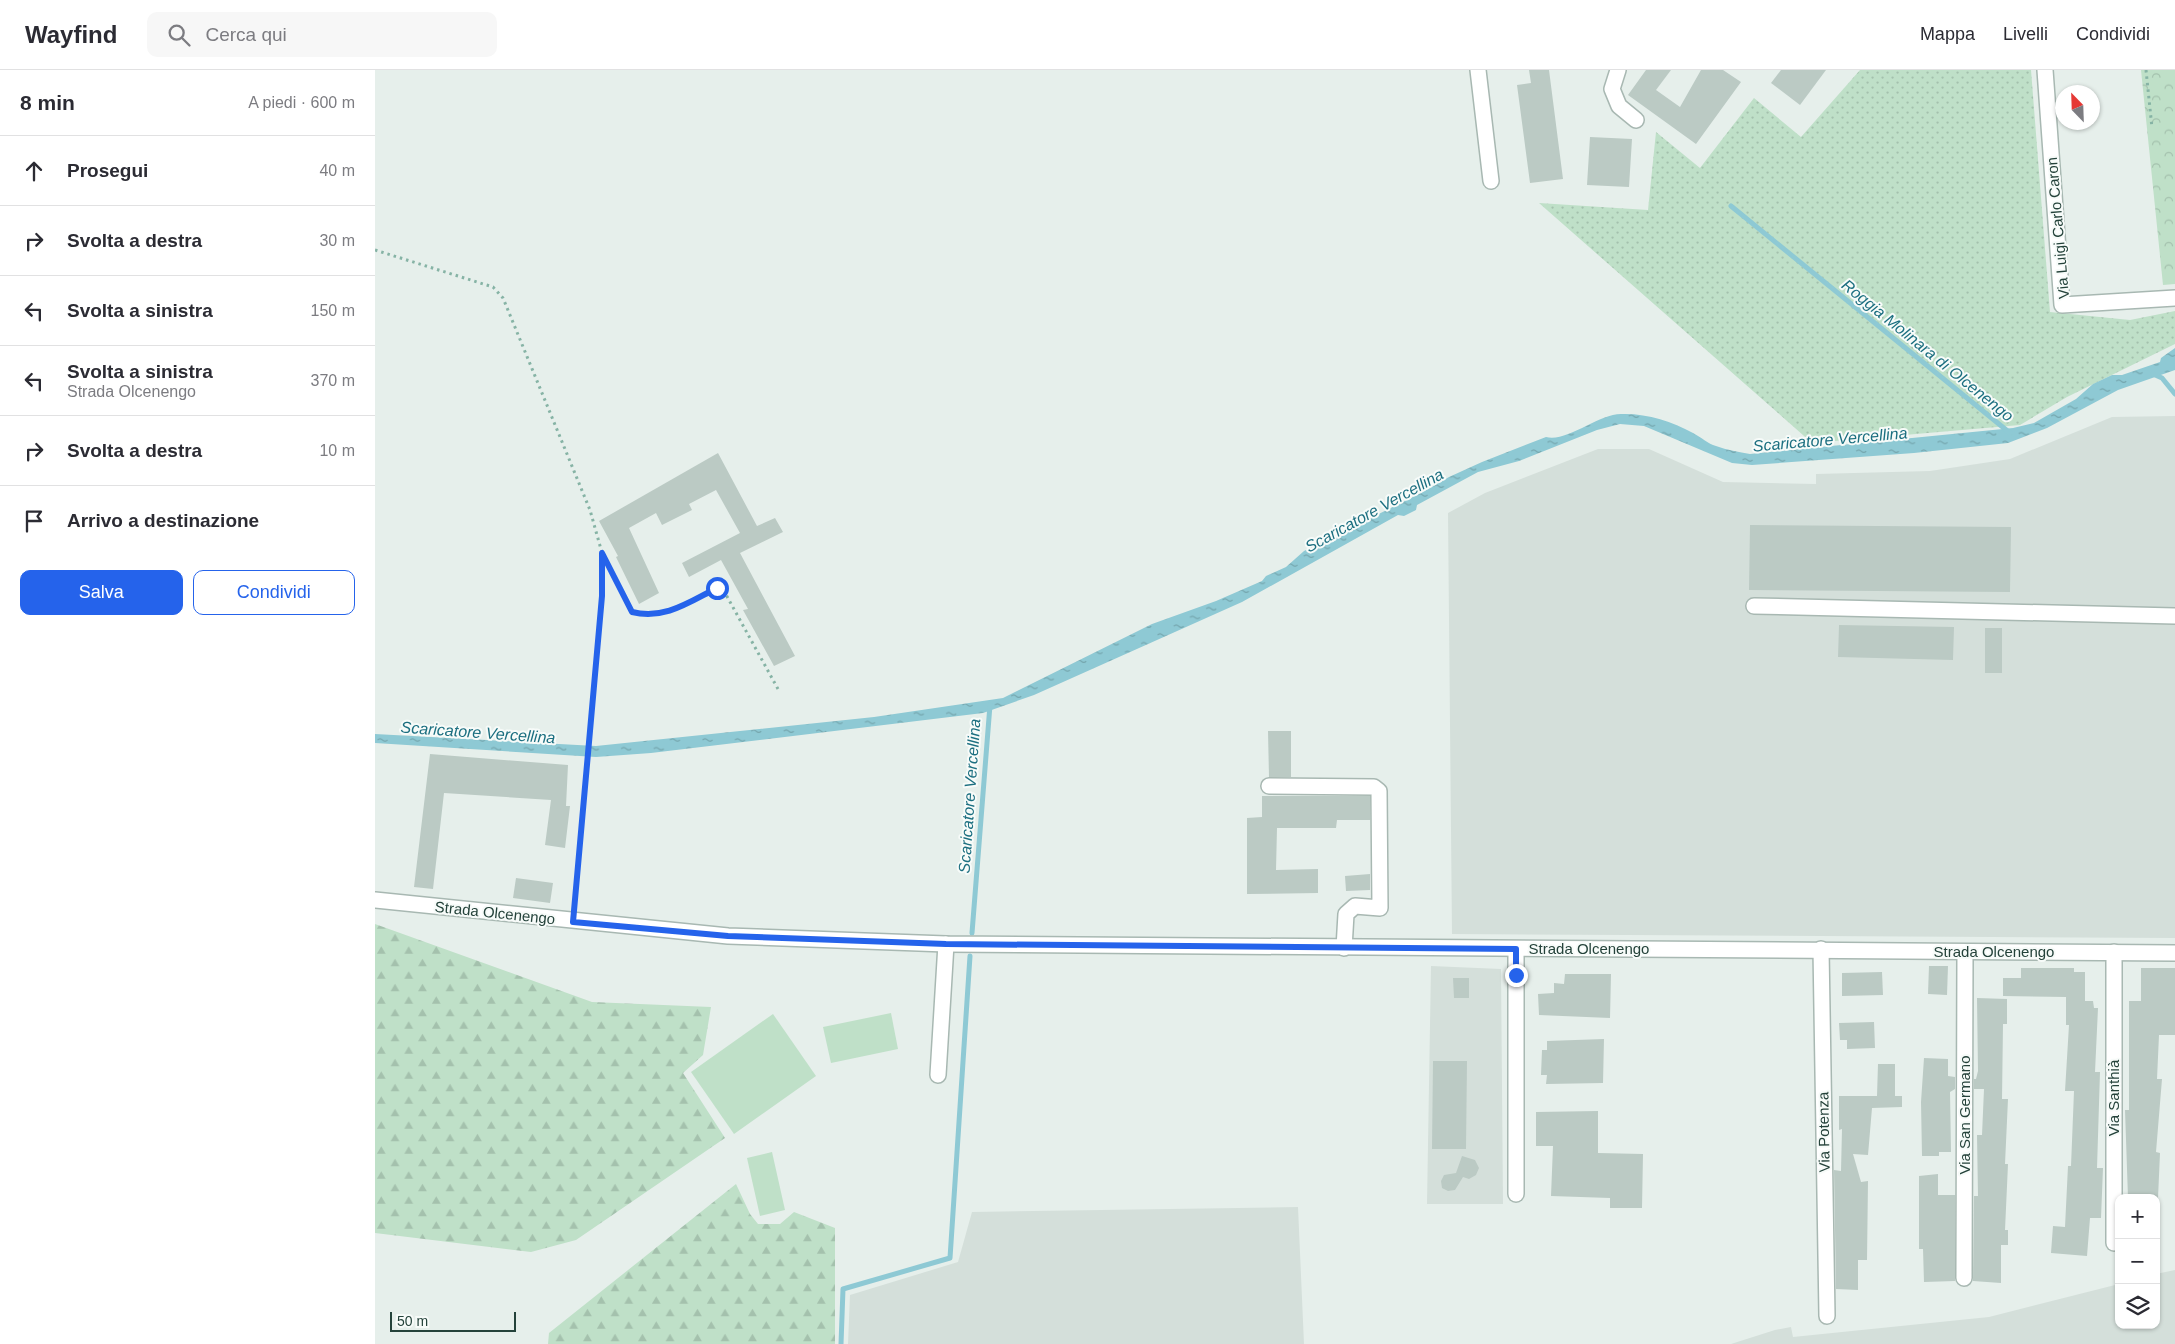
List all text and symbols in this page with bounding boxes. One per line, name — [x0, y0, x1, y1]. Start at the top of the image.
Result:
search box — [147, 12, 497, 57]
text: Wayfind — [25, 21, 117, 48]
icon: search — [165, 21, 193, 49]
text: Cerca qui — [205, 24, 287, 45]
text: Mappa — [1920, 24, 1975, 44]
text: Livelli — [2003, 24, 2048, 44]
text: Condividi — [2076, 24, 2150, 44]
north arrow — [2055, 85, 2100, 130]
text: 8 min — [20, 91, 75, 114]
text: A piedi · 600 m — [248, 94, 355, 111]
street label: Via Luigi Carlo Caron — [2043, 156, 2072, 300]
icon: ahead — [20, 157, 48, 185]
text: Prosegui — [67, 160, 148, 181]
text: 40 m — [319, 162, 355, 179]
icon: right — [20, 227, 48, 255]
text: Svolta a destra — [67, 230, 202, 251]
text: 30 m — [319, 232, 355, 249]
water label: Roggia Molinara di Olcenengo — [1839, 276, 2017, 425]
icon: left — [20, 297, 48, 325]
text: Svolta a sinistra — [67, 300, 213, 321]
text: 150 m — [311, 302, 355, 319]
text: Svolta a sinistra — [67, 361, 213, 382]
icon: left — [20, 367, 48, 395]
text: 370 m — [311, 372, 355, 389]
text: Strada Olcenengo — [67, 383, 196, 400]
water label: Scaricatore Vercellina — [1752, 424, 1908, 455]
icon: right — [20, 437, 48, 465]
text: Svolta a destra — [67, 440, 202, 461]
text: 10 m — [319, 442, 355, 459]
water label: Scaricatore Vercellina — [1302, 465, 1446, 555]
icon: arrive — [20, 507, 48, 535]
text: Arrivo a destinazione — [67, 510, 259, 531]
button: Salva — [20, 570, 183, 615]
button: Condividi — [193, 570, 355, 615]
route start — [706, 577, 729, 600]
water label: Scaricatore Vercellina — [956, 718, 983, 874]
water label: Scaricatore Vercellina — [400, 719, 556, 746]
street label: Strada Olcenengo — [434, 898, 556, 927]
street label: Strada Olcenengo — [1529, 940, 1649, 957]
street label: Strada Olcenengo — [1934, 943, 2054, 960]
route end — [1505, 964, 1528, 987]
street label: Via San Germano — [1956, 1056, 1973, 1174]
street label: Via Santhià — [2105, 1059, 2122, 1136]
street label: Via Potenza — [1814, 1091, 1833, 1172]
map controls — [2115, 1194, 2160, 1329]
button: + — [2115, 1194, 2160, 1239]
button: − — [2115, 1239, 2160, 1284]
button: layers — [2115, 1284, 2160, 1329]
scale bar — [390, 1309, 516, 1332]
text: 50 m — [397, 1313, 428, 1329]

